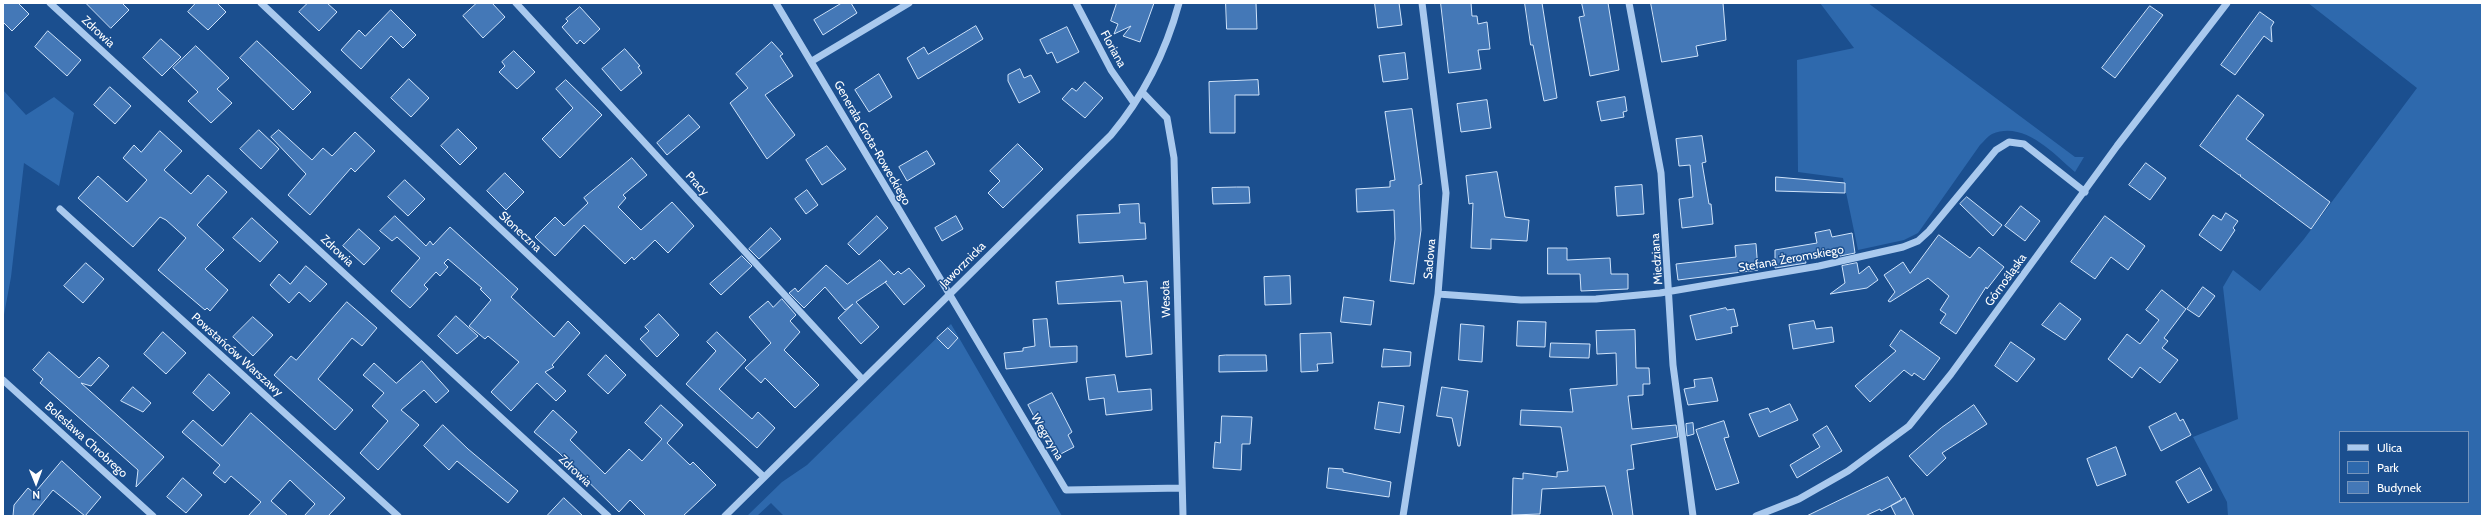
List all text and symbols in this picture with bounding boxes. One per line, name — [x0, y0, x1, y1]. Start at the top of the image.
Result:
street label: Zdrowia — [78, 13, 118, 51]
street label: Floriana — [1097, 28, 1129, 70]
street label: Generała Grota-Roweckiego — [830, 78, 914, 208]
street label: Pracy — [682, 169, 712, 199]
street label: Słoneczna — [496, 209, 544, 255]
street label: Zdrowia — [317, 232, 357, 270]
street label: Miedziana — [1648, 233, 1666, 285]
street label: Sadowa — [1421, 238, 1439, 280]
street label: Jaworznicka — [937, 239, 989, 291]
street label: Stefana Żeromskiego — [1737, 243, 1845, 275]
street label: Górnośląska — [1982, 251, 2030, 309]
street label: Wesoła — [1158, 280, 1174, 318]
street label: Powstańców Warszawy — [188, 310, 286, 400]
street label: Bolesława Chrobrego — [42, 399, 130, 481]
street label: Węgrzyna — [1028, 411, 1066, 463]
legend — [2339, 431, 2469, 503]
text: Ulica — [2377, 440, 2402, 455]
street label: Zdrowia — [555, 452, 595, 490]
text: Park — [2377, 460, 2399, 475]
north arrow — [16, 463, 56, 503]
text: Budynek — [2377, 480, 2421, 495]
text: N — [32, 488, 40, 502]

